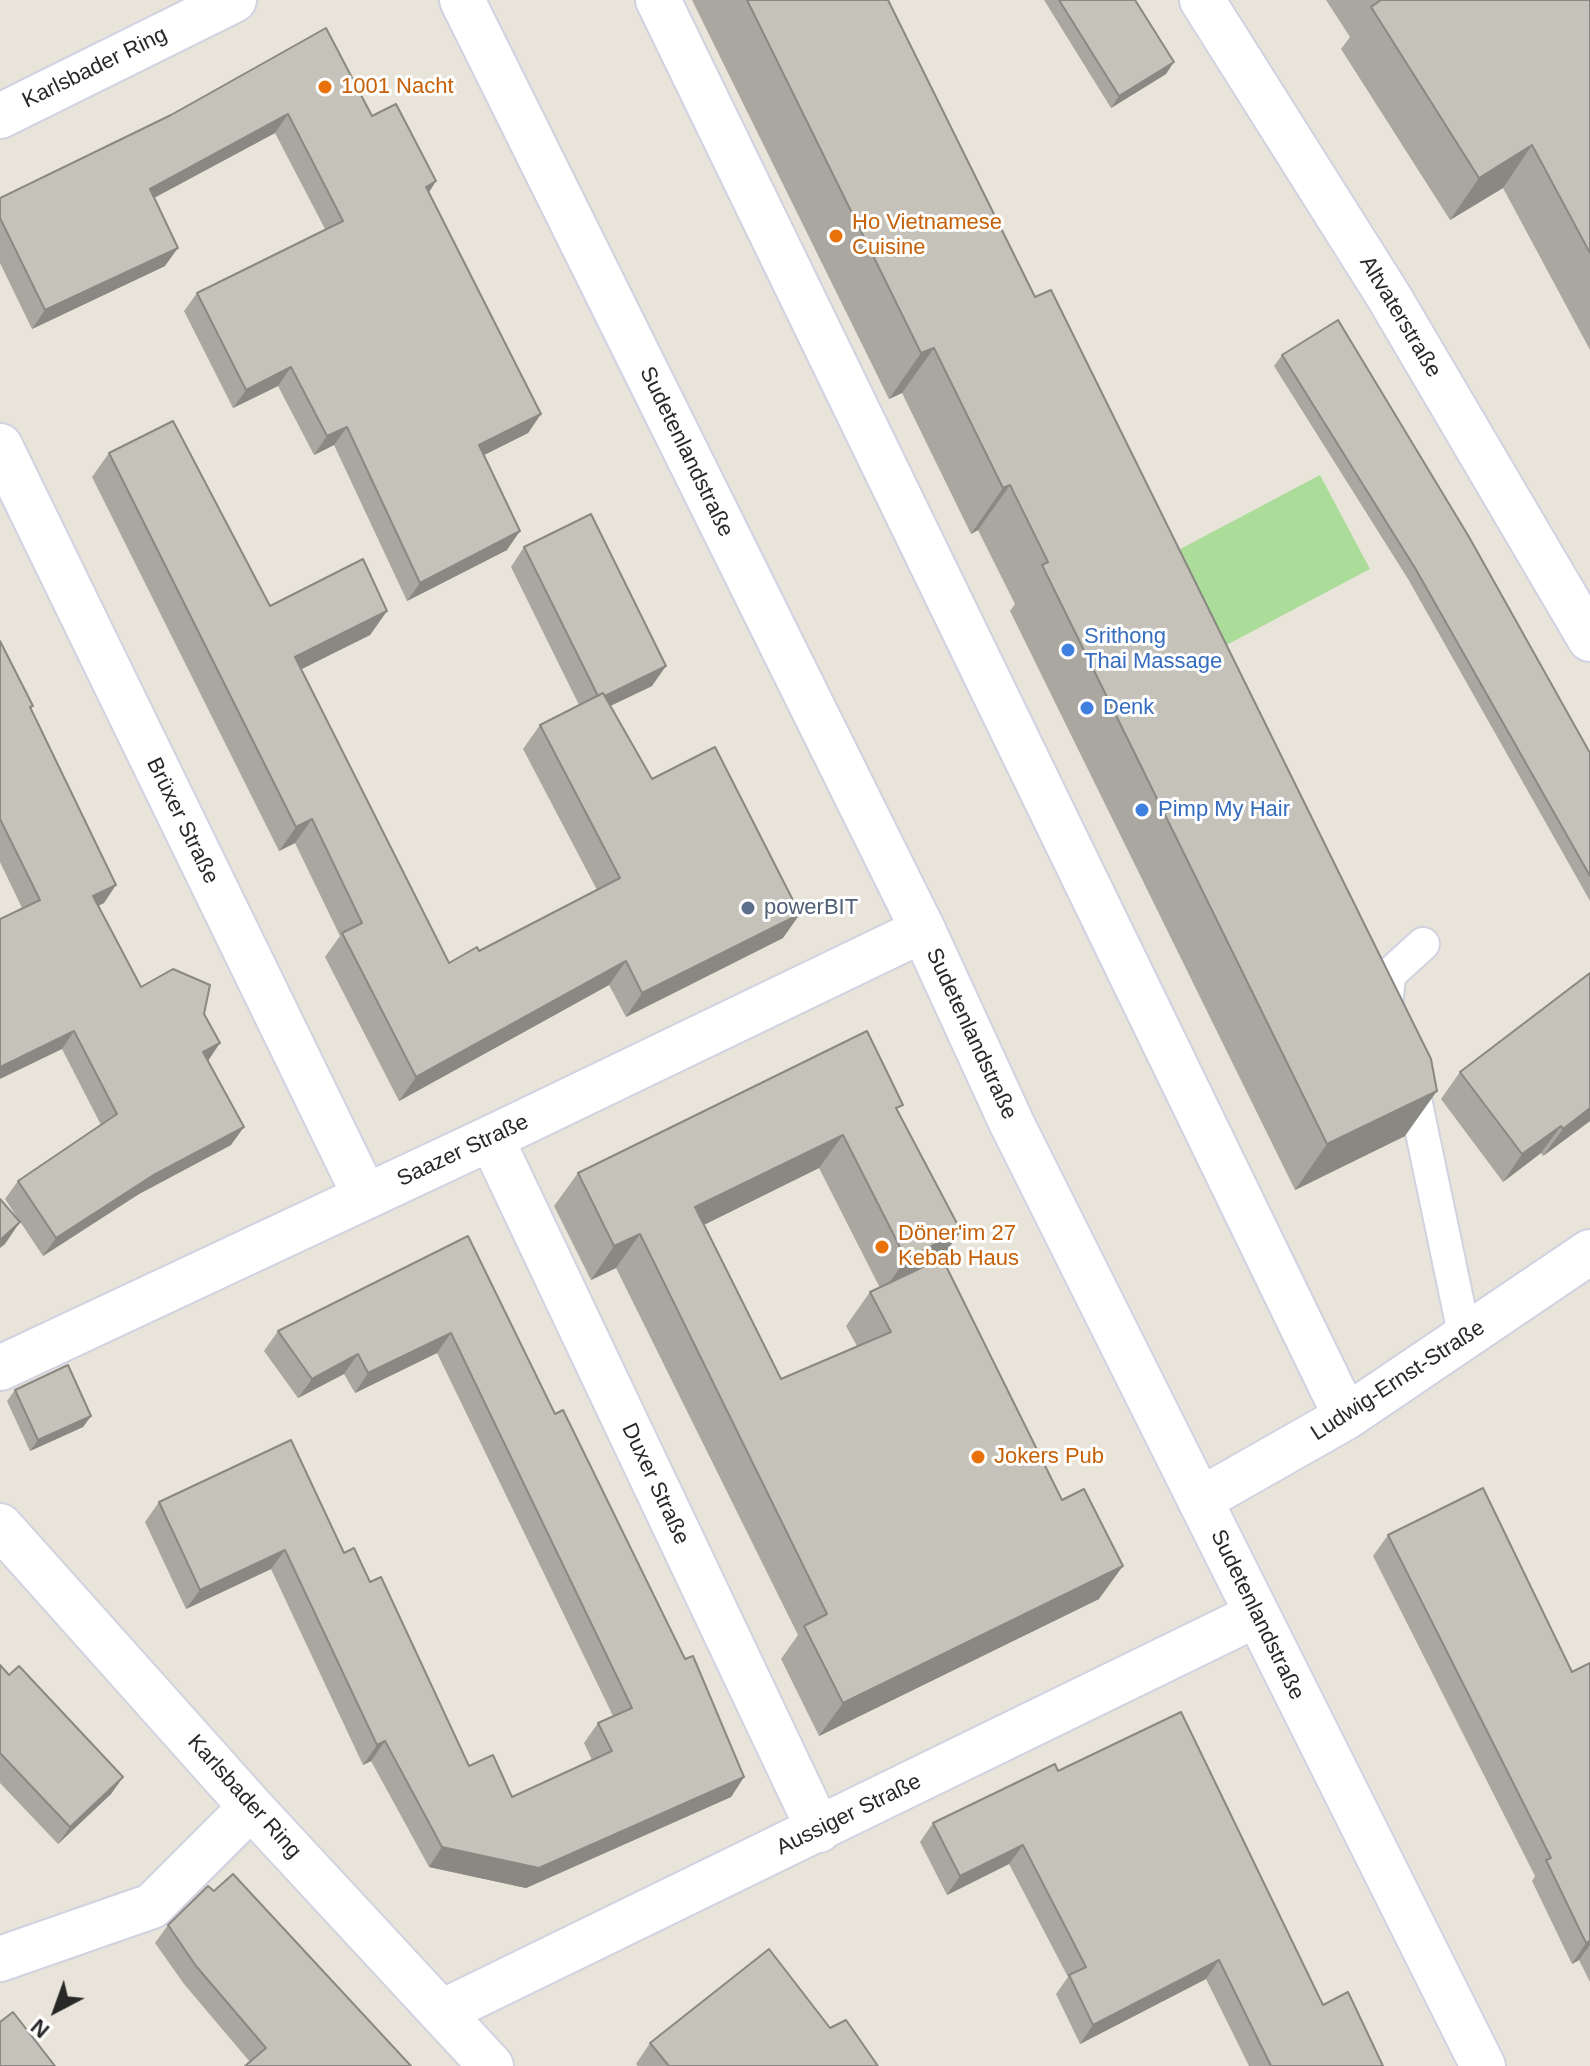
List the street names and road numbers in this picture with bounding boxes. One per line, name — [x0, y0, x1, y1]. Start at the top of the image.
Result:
street label: Karlsbader Ring — [18, 22, 172, 114]
street label: Altvaterstraße — [1353, 252, 1447, 382]
street label: Sudetenlandstraße — [633, 363, 739, 541]
street label: Brüxer Straße — [140, 754, 224, 888]
street label: Sudetenlandstraße — [920, 944, 1022, 1124]
street label: Saazer Straße — [393, 1109, 533, 1193]
street label: Ludwig-Ernst-Straße — [1306, 1315, 1490, 1447]
street label: Duxer Straße — [615, 1419, 695, 1549]
street label: Sudetenlandstraße — [1204, 1526, 1310, 1704]
street label: Karlsbader Ring — [181, 1730, 307, 1864]
street label: Aussiger Straße — [772, 1769, 926, 1861]

